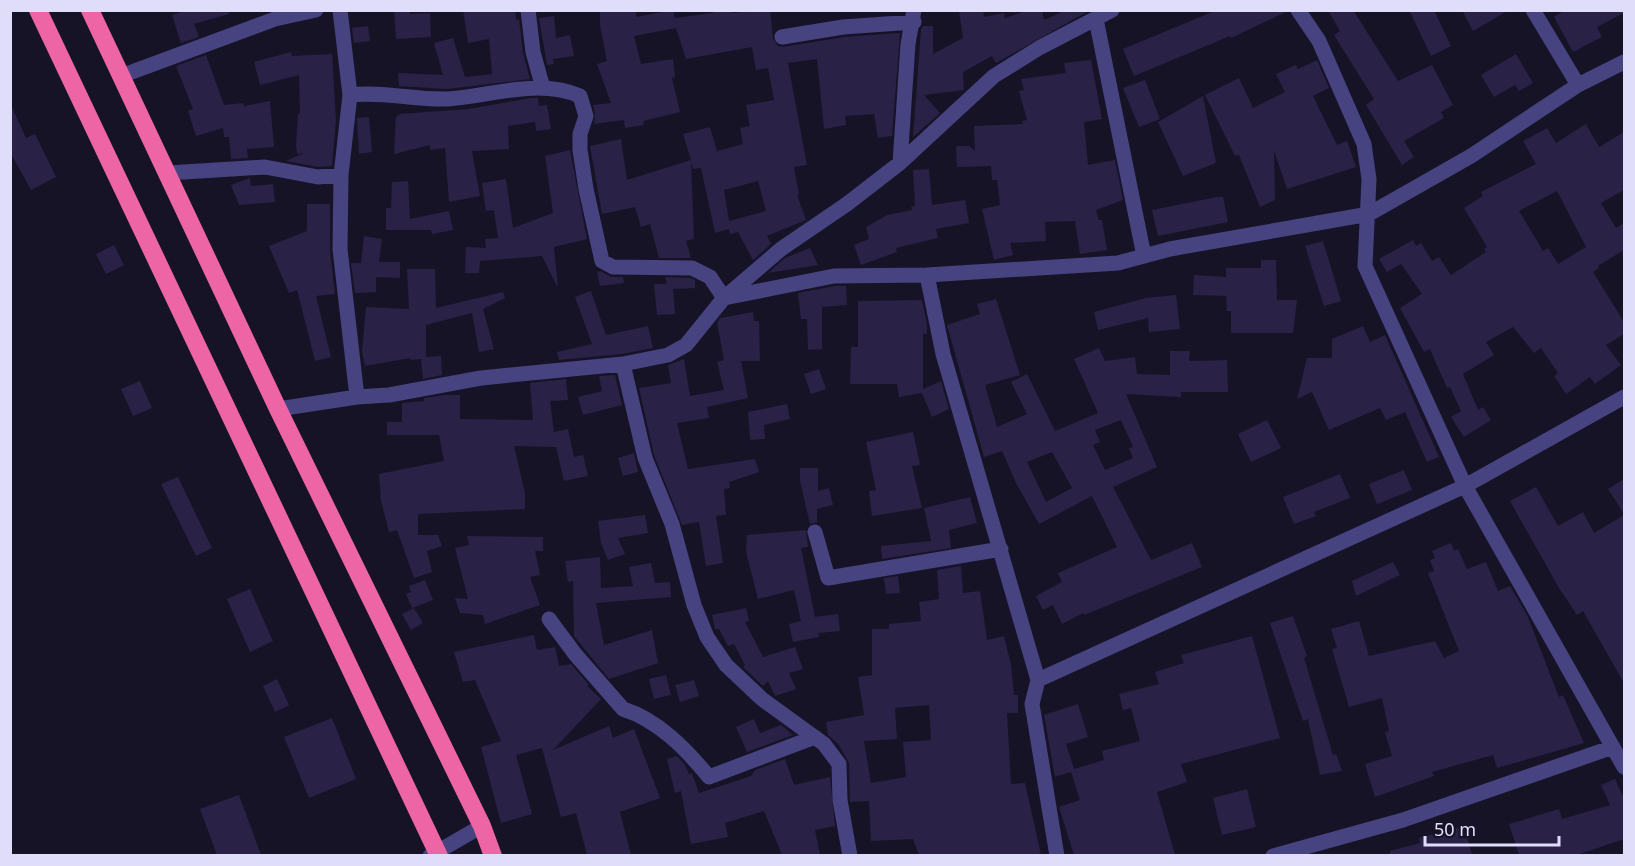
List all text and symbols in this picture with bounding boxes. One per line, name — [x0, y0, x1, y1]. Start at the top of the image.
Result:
scale bar — [1425, 809, 1558, 847]
text: 50 m — [1434, 817, 1476, 841]

